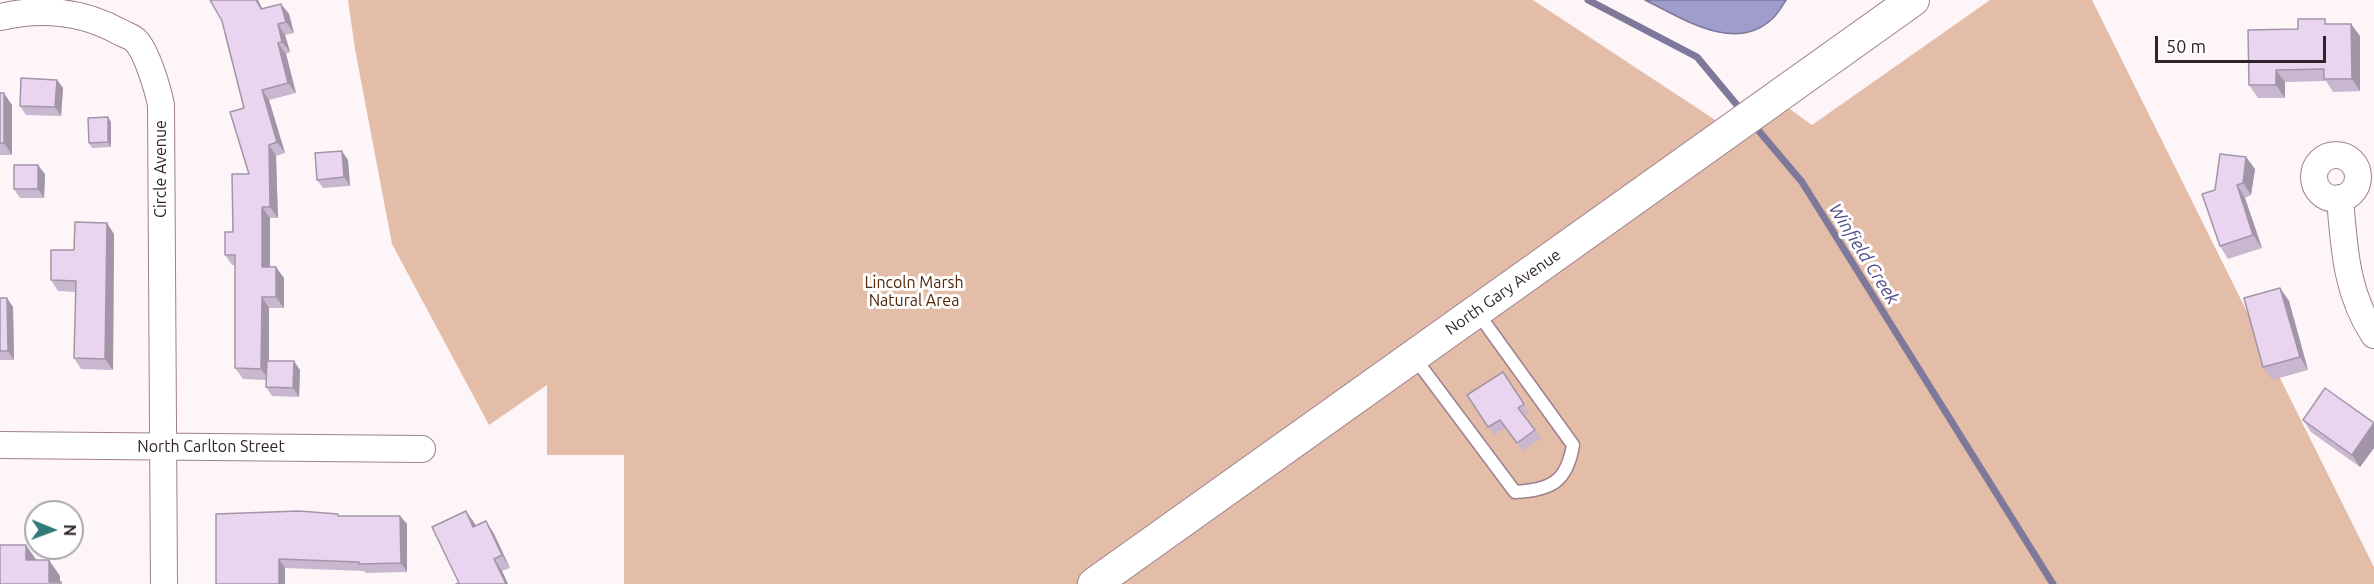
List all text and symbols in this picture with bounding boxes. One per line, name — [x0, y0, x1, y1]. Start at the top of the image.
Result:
scale bar — [2158, 24, 2329, 62]
text: 50 m — [2166, 36, 2206, 56]
street label: Circle Avenue — [151, 120, 171, 218]
water label: Winfield Creek — [1824, 200, 1904, 308]
street label: North Gary Avenue — [1442, 245, 1564, 339]
park label: Lincoln Marsh Natural Area — [864, 273, 964, 311]
street label: North Carlton Street — [137, 437, 285, 457]
north arrow — [24, 500, 84, 560]
text: N — [61, 524, 79, 536]

